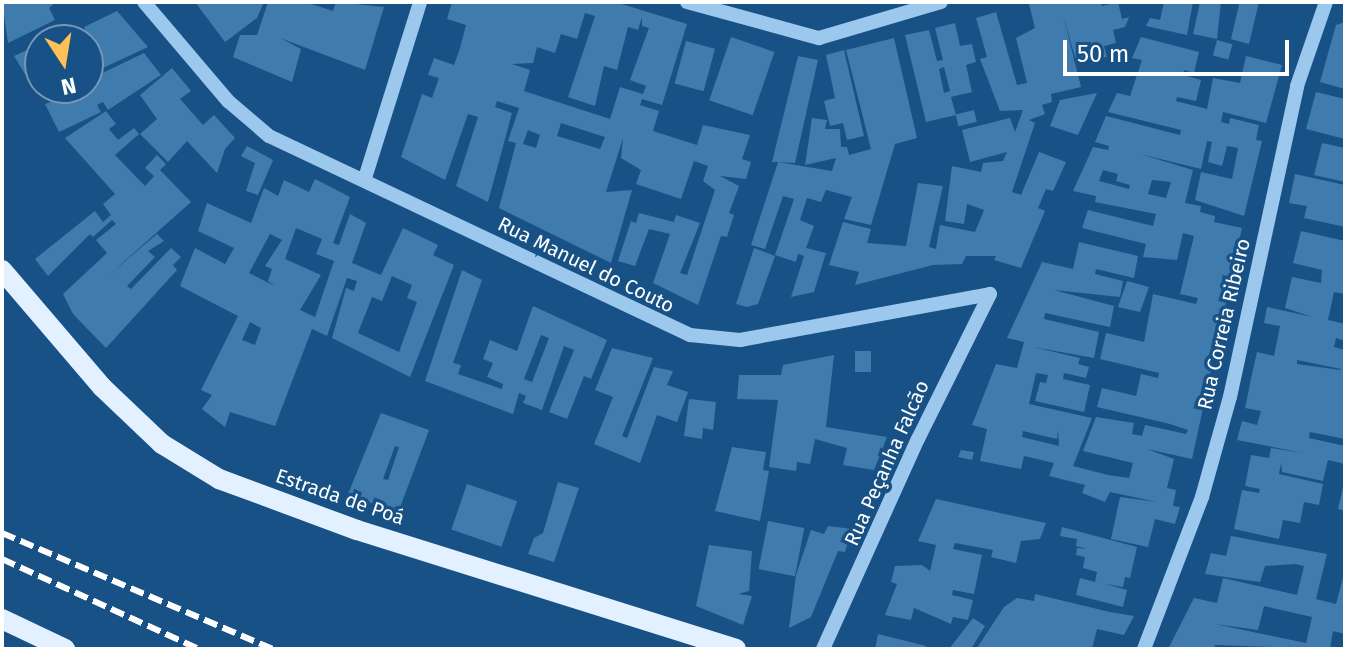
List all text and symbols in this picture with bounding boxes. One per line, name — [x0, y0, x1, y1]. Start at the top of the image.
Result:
north arrow — [24, 24, 104, 104]
scale bar — [1067, 24, 1293, 74]
text: 50 m — [1077, 40, 1129, 68]
text: N — [59, 71, 79, 101]
street label: Rua Manuel do Couto — [494, 212, 678, 318]
street label: Rua Correia Ribeiro — [1193, 236, 1255, 412]
street label: Rua Peçanha Falcão — [840, 377, 934, 549]
street label: Estrada de Poá — [272, 464, 408, 530]

